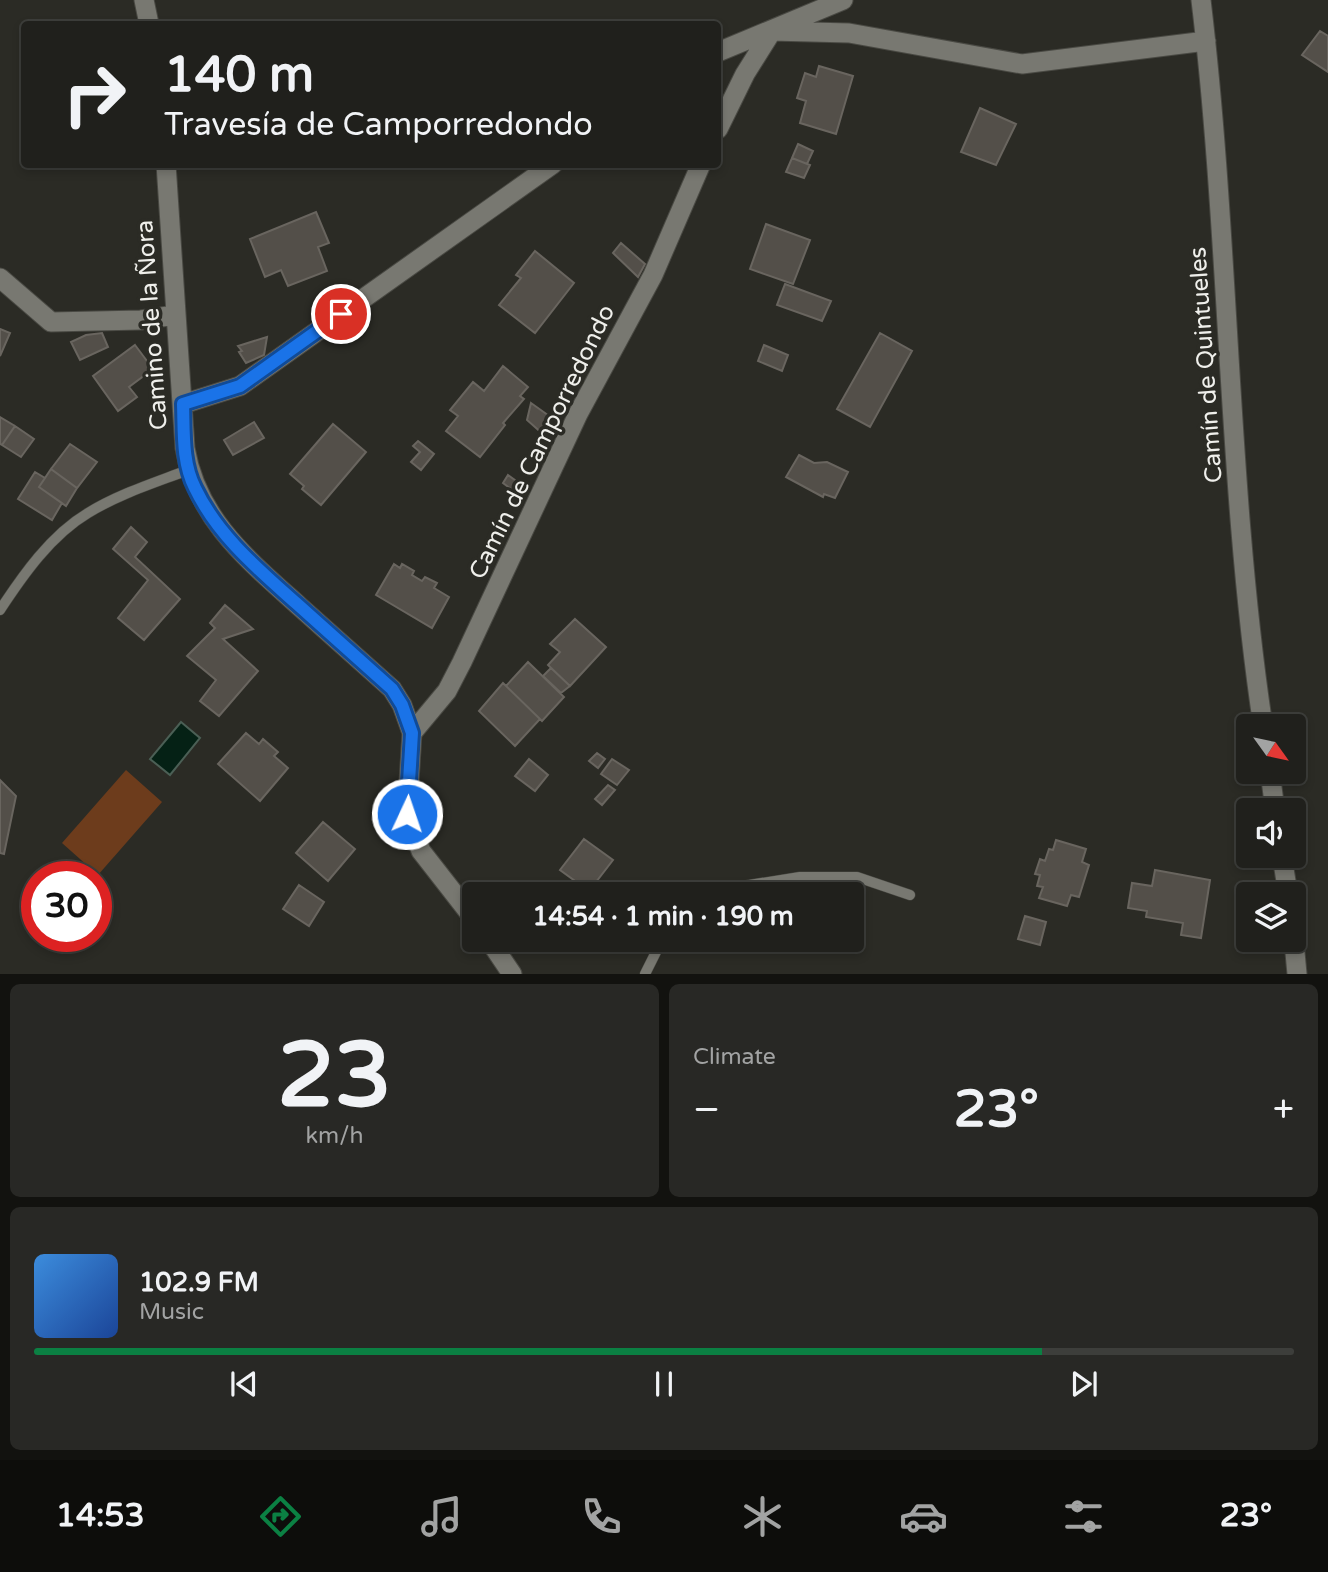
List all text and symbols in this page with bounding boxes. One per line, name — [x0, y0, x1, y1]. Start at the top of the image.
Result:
text: 140 m — [164, 46, 314, 105]
icon: right — [49, 49, 140, 140]
text: Travesía de Camporredondo — [164, 106, 593, 144]
street label: Camino de la Ñora — [130, 219, 174, 431]
street label: Camín de Quintueles — [1183, 246, 1229, 484]
pin — [311, 284, 371, 344]
icon: arrive — [322, 295, 360, 333]
street label: Camín de Camporredondo — [463, 300, 621, 584]
north arrow — [1236, 714, 1306, 784]
map controls — [1236, 714, 1306, 952]
position arrow — [370, 777, 444, 851]
button: sound — [1236, 798, 1306, 868]
speed limit sign: 30 — [21, 861, 112, 952]
button: layers — [1236, 882, 1306, 952]
text: 14:54 · 1 min · 190 m — [532, 901, 794, 932]
text: 23 — [277, 1021, 392, 1131]
text: Climate — [693, 1043, 776, 1071]
text: 23° — [954, 1078, 1039, 1141]
text: − — [693, 1087, 720, 1133]
text: + — [1273, 1087, 1294, 1133]
text: km/h — [306, 1122, 363, 1150]
text: 102.9 FM — [139, 1267, 259, 1298]
text: Music — [139, 1298, 204, 1326]
icon: previous — [225, 1365, 263, 1403]
icon: pause — [645, 1365, 683, 1403]
icon: next — [1065, 1365, 1103, 1403]
icon: directions — [256, 1492, 305, 1541]
icon: music — [417, 1492, 466, 1541]
icon: phone — [577, 1492, 626, 1541]
icon: climate — [738, 1492, 787, 1541]
icon: car — [899, 1492, 948, 1541]
icon: filters — [1059, 1492, 1108, 1541]
text: 14:53 — [56, 1497, 145, 1535]
text: 23° — [1220, 1497, 1272, 1535]

